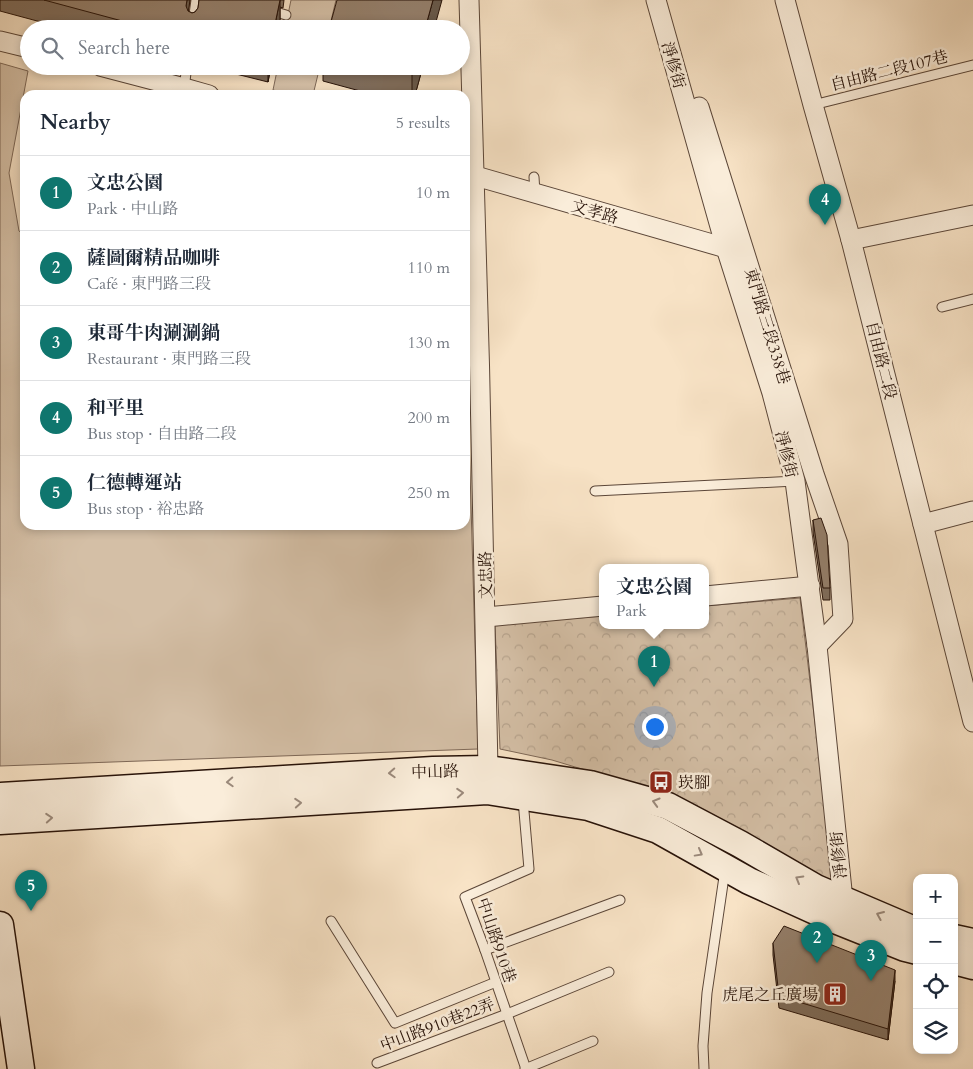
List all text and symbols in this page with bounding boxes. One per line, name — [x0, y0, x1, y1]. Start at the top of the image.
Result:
search box — [20, 20, 470, 75]
icon: search — [38, 34, 66, 62]
text: Search here — [78, 35, 170, 61]
street label: 淨修街 — [656, 39, 690, 91]
street label: 自由路二段107巷 — [828, 46, 950, 96]
text: Nearby — [40, 108, 111, 137]
text: 5 results — [396, 112, 450, 134]
text: 文忠公園 — [87, 170, 163, 196]
text: 1 — [52, 182, 60, 204]
text: 10 m — [416, 182, 450, 204]
pin: 4 — [809, 184, 841, 225]
street label: 文孝路 — [569, 195, 621, 229]
text: Park · 中山路 — [87, 198, 178, 220]
text: 薩圖爾精品咖啡 — [87, 245, 220, 271]
text: 2 — [52, 257, 60, 279]
text: 110 m — [408, 257, 450, 279]
street label: 東門路三段338巷 — [739, 265, 795, 387]
text: Café · 東門路三段 — [87, 273, 211, 295]
street label: 自由路二段 — [861, 319, 901, 402]
text: 東哥牛肉涮涮鍋 — [87, 320, 220, 346]
text: 3 — [52, 332, 60, 354]
text: 130 m — [408, 332, 450, 354]
text: Restaurant · 東門路三段 — [87, 348, 251, 370]
text: 和平里 — [87, 395, 144, 421]
text: 4 — [52, 407, 60, 429]
text: 200 m — [408, 407, 450, 429]
text: Bus stop · 自由路二段 — [87, 423, 237, 445]
street label: 淨修街 — [770, 428, 803, 480]
text: 仁德轉運站 — [87, 470, 182, 496]
text: 5 — [52, 482, 60, 504]
text: 250 m — [408, 482, 450, 504]
text: Bus stop · 裕忠路 — [87, 498, 205, 520]
street label: 文忠路 — [475, 551, 497, 599]
popup — [599, 564, 709, 629]
text: 文忠公園 — [616, 574, 692, 600]
text: Park — [616, 600, 647, 622]
pin: 1 — [638, 646, 670, 687]
your location — [642, 714, 668, 740]
street label: 中山路 — [411, 760, 459, 784]
one-way arrow — [388, 767, 396, 778]
bus stop icon: 崁腳 — [648, 769, 674, 795]
place label: 崁腳 — [678, 772, 710, 794]
one-way arrow — [226, 777, 234, 788]
one-way arrow — [457, 787, 465, 798]
one-way arrow — [294, 797, 302, 808]
one-way arrow — [652, 798, 661, 808]
one-way arrow — [45, 812, 53, 823]
street label: 淨修街 — [826, 830, 852, 880]
one-way arrow — [694, 847, 703, 857]
pin: 5 — [15, 870, 47, 911]
map controls — [913, 874, 958, 1054]
button: + — [913, 874, 958, 919]
one-way arrow — [796, 875, 805, 885]
street label: 中山路910巷 — [471, 895, 521, 986]
one-way arrow — [876, 911, 885, 922]
button: − — [913, 919, 958, 964]
pin: 2 — [801, 922, 833, 963]
pin: 3 — [855, 940, 887, 981]
button: locate — [913, 964, 958, 1009]
building icon: 虎尾之丘廣場 — [822, 981, 848, 1007]
place label: 虎尾之丘廣場 — [722, 984, 818, 1006]
street label: 中山路910巷22弄 — [377, 993, 498, 1057]
button: layers — [913, 1009, 958, 1054]

